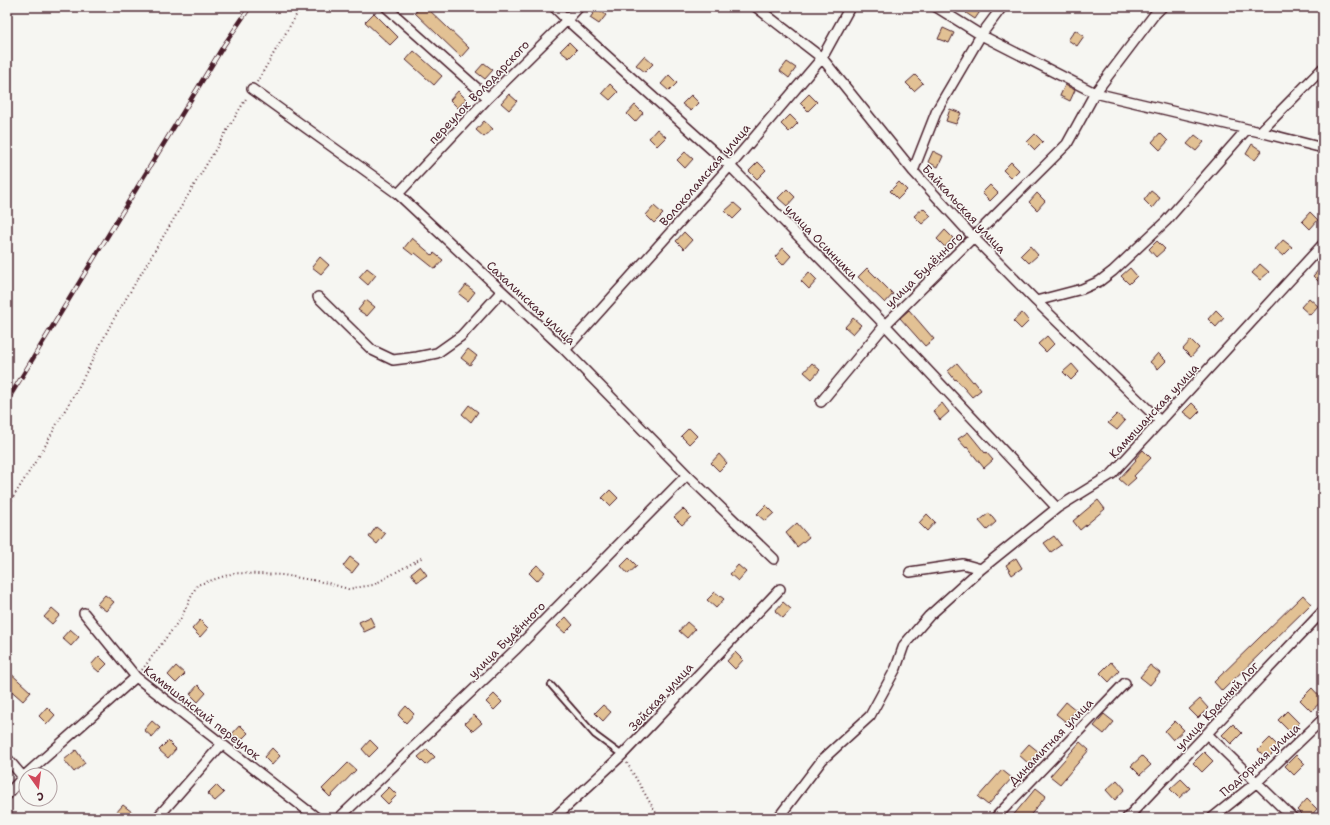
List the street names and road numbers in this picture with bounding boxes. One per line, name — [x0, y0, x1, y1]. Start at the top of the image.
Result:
street label: переулок Володарского — [425, 37, 533, 147]
street label: Волоколамская улица — [656, 120, 754, 230]
street label: Байкальская улица — [919, 161, 1010, 257]
street label: улица Осинники — [781, 201, 861, 283]
street label: улица Будённого — [882, 229, 966, 311]
street label: Сахалинская улица — [483, 257, 579, 349]
street label: Камышанская улица — [1106, 360, 1203, 462]
street label: улица Будённого — [465, 598, 549, 682]
street label: улица Красный Лог — [1172, 658, 1263, 754]
street label: Зейская улица — [625, 659, 697, 735]
street label: Камышанский переулок — [140, 662, 264, 764]
street label: Динамитная улица — [1005, 695, 1097, 789]
street label: Подгорная улица — [1217, 719, 1304, 800]

